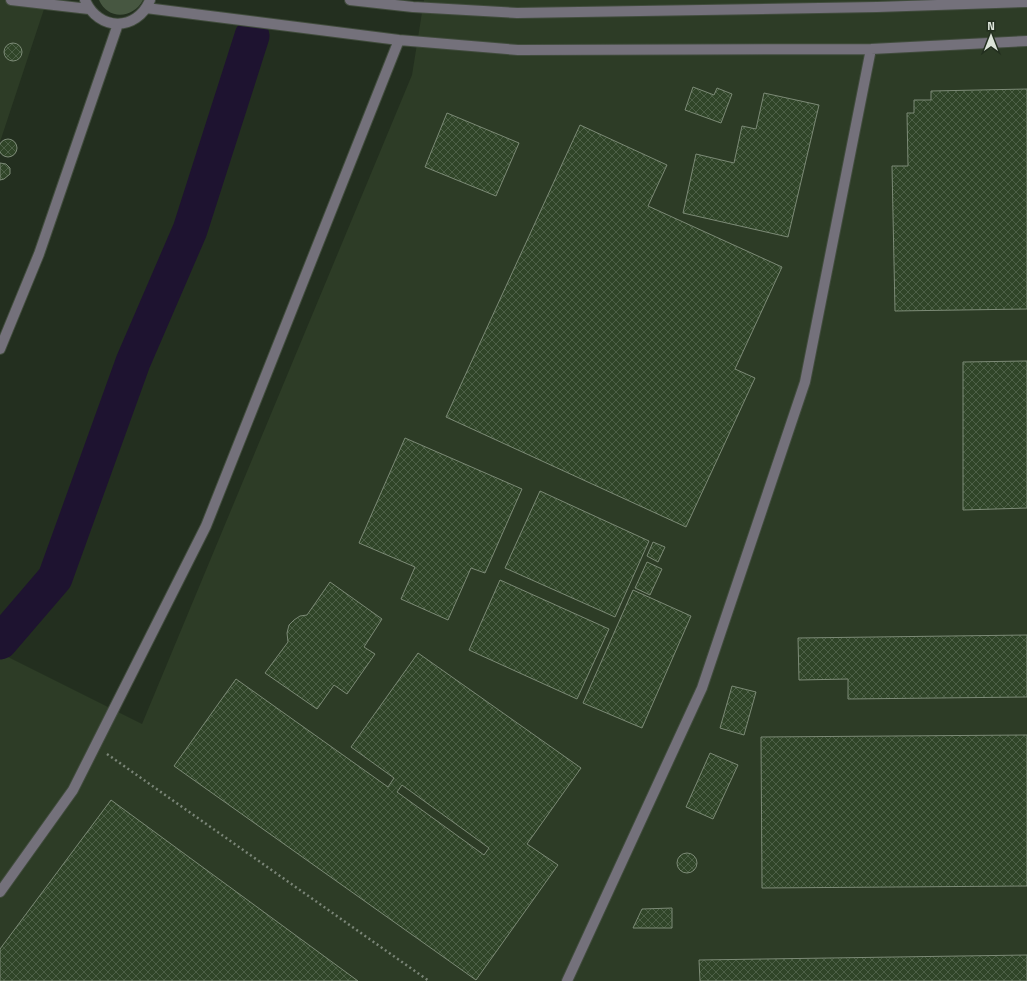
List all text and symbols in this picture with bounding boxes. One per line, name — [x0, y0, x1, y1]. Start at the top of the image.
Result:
north arrow — [971, 16, 1011, 56]
text: N — [987, 18, 995, 34]

